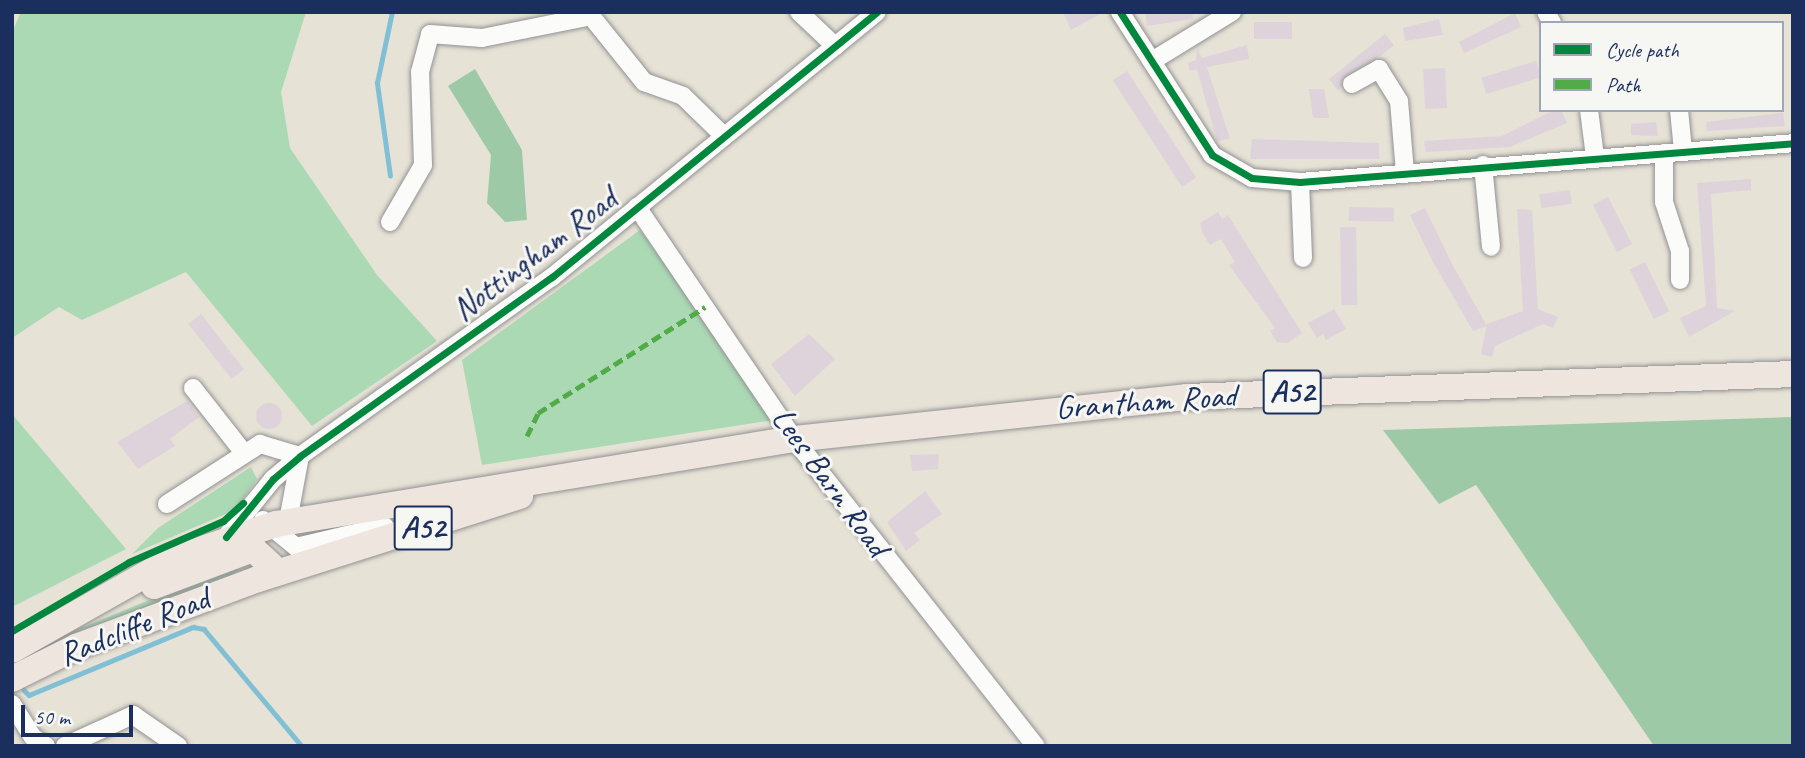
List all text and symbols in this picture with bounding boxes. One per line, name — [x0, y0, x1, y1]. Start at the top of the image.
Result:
legend — [1539, 21, 1784, 112]
text: Cycle path — [1606, 37, 1679, 63]
text: Path — [1606, 72, 1641, 98]
street label: Nottingham Road — [445, 180, 625, 330]
road number: A52 — [1262, 364, 1322, 420]
street label: Grantham Road — [1055, 376, 1237, 428]
street label: Lees Barn Road — [762, 399, 898, 565]
road number: A52 — [393, 500, 453, 556]
street label: Radcliffe Road — [53, 579, 215, 675]
scale bar — [24, 692, 136, 736]
text: 50 m — [34, 704, 70, 730]

